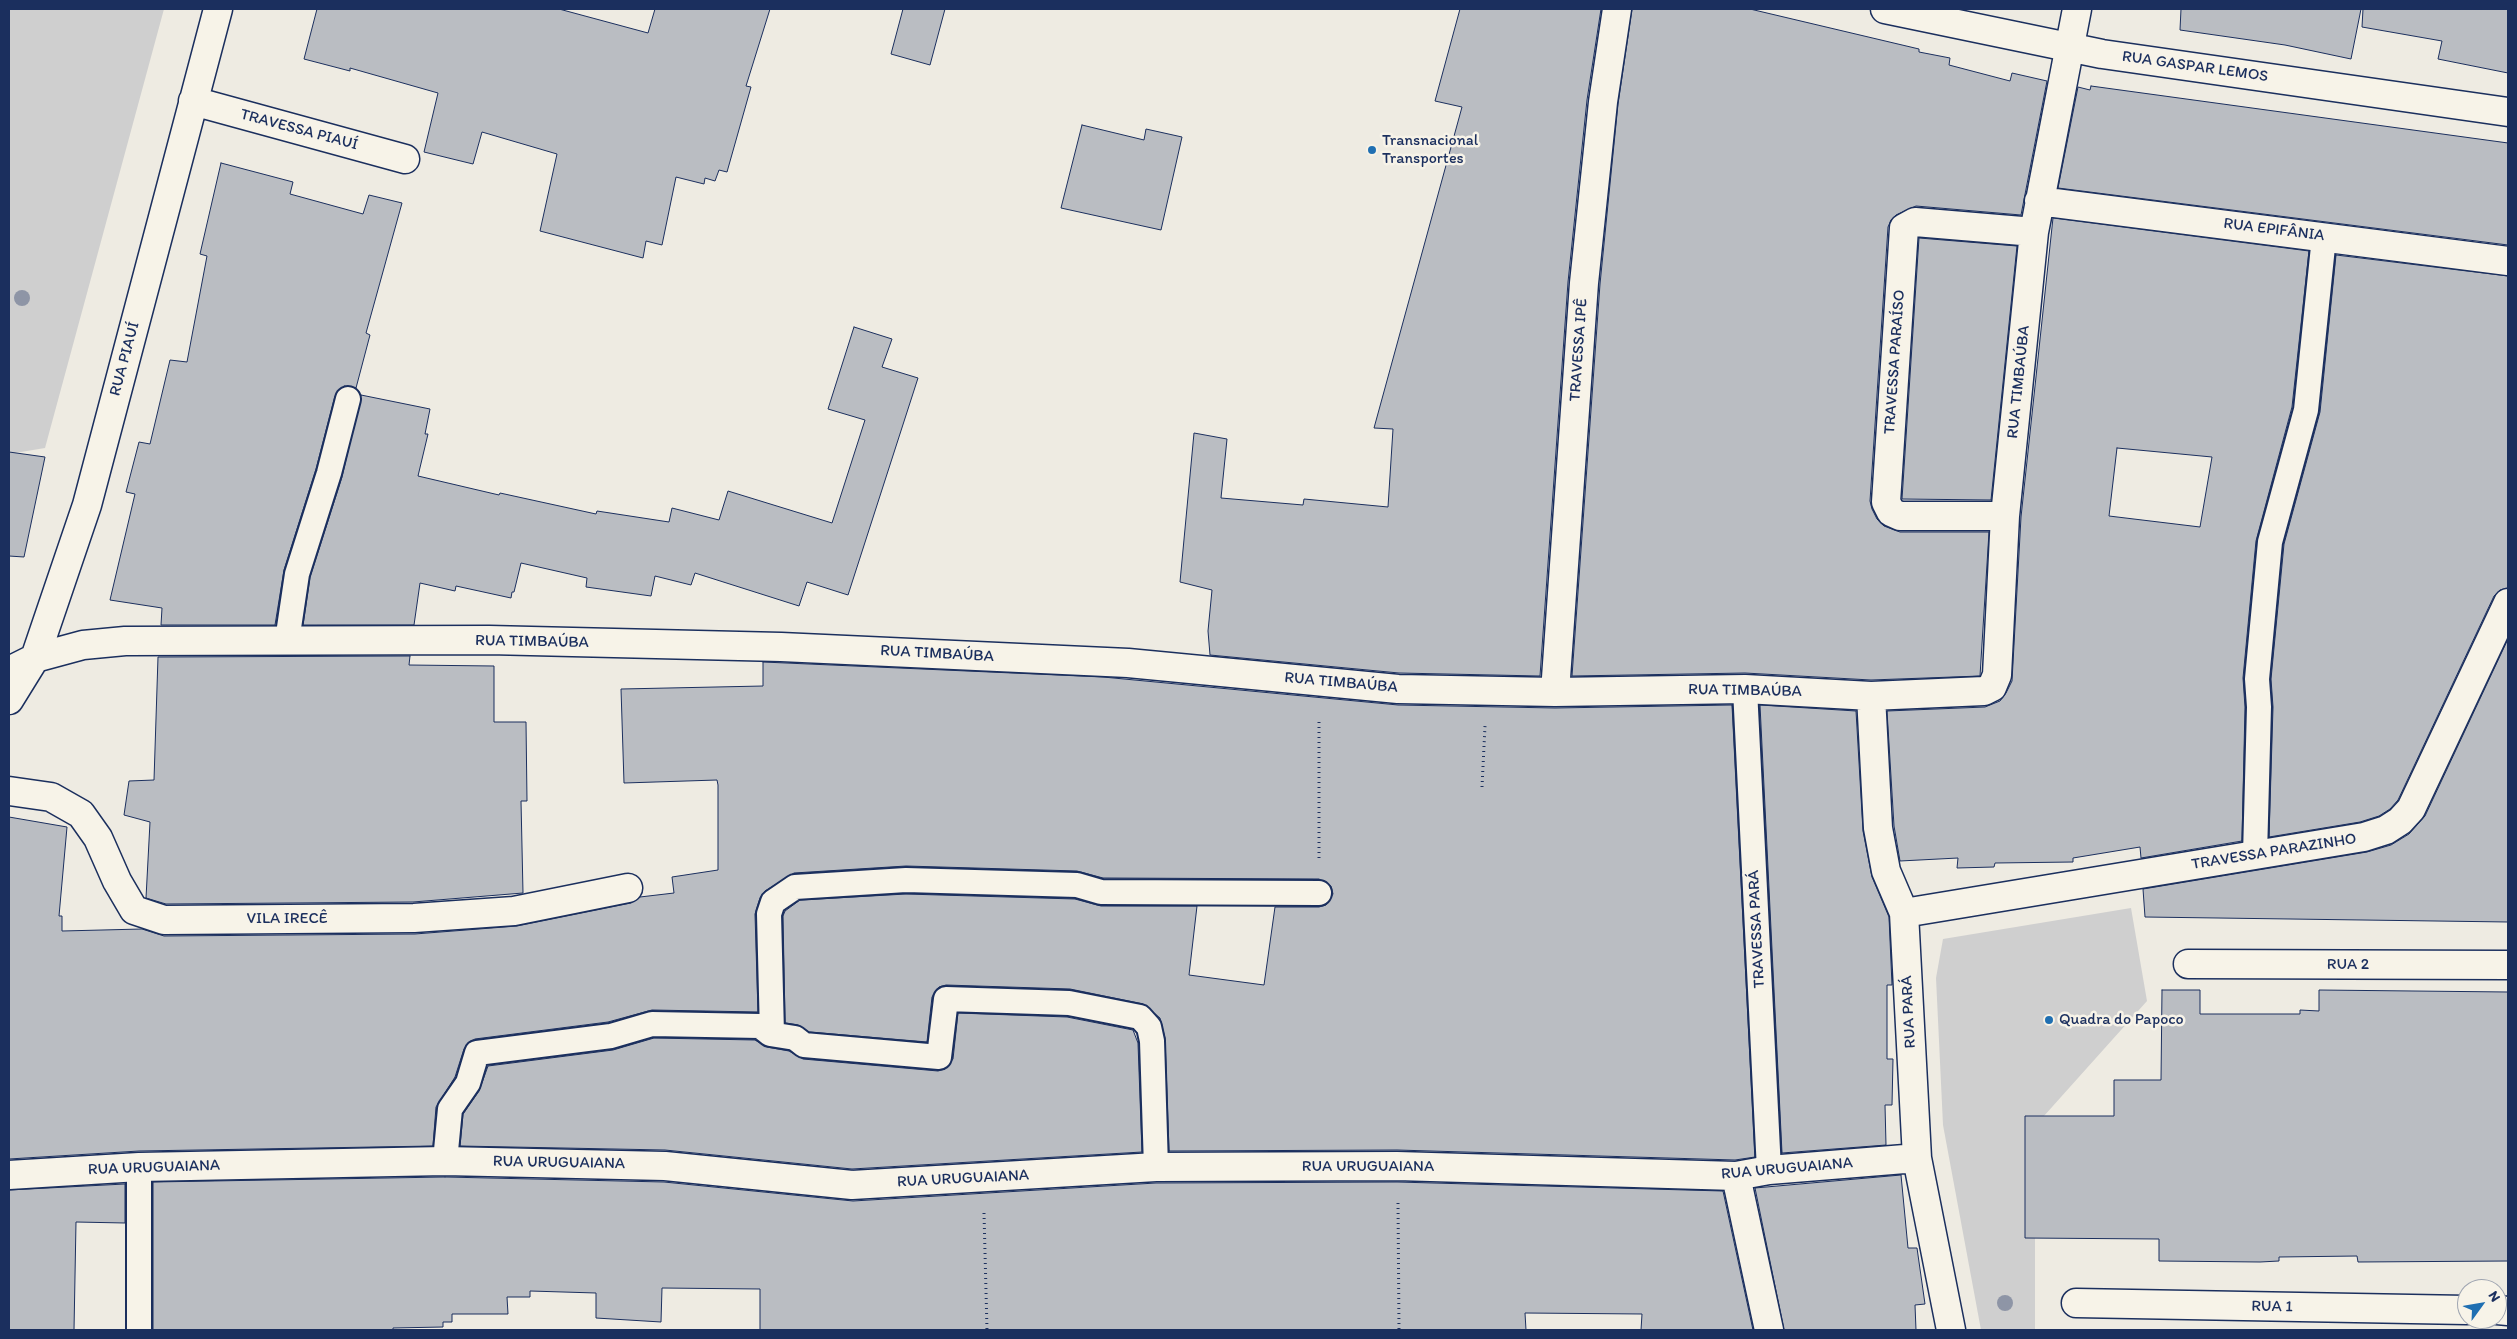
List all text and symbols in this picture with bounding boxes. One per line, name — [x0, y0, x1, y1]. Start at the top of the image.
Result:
street label: RUA GASPAR LEMOS — [2121, 47, 2269, 87]
street label: TRAVESSA PIAUÍ — [238, 105, 360, 155]
place label: Transnacional Transportes — [1382, 131, 1478, 169]
marker: Transnacional Transportes — [1366, 144, 1378, 156]
street label: RUA EPIFÂNIA — [2222, 214, 2326, 246]
street label: TRAVESSA PARAÍSO — [1880, 289, 1910, 435]
street label: TRAVESSA IPÊ — [1566, 298, 1592, 402]
street label: RUA PIAUÍ — [106, 320, 144, 398]
street label: RUA TIMBAÚBA — [2004, 324, 2034, 440]
street label: RUA TIMBAÚBA — [475, 631, 589, 653]
street label: RUA TIMBAÚBA — [880, 641, 994, 667]
street label: RUA TIMBAÚBA — [1283, 668, 1399, 698]
street label: RUA TIMBAÚBA — [1688, 680, 1802, 702]
street label: TRAVESSA PARAZINHO — [2190, 829, 2358, 875]
street label: TRAVESSA PARÁ — [1744, 869, 1770, 989]
street label: VILA IRECÊ — [246, 909, 328, 929]
street label: RUA 2 — [2327, 955, 2369, 975]
street label: RUA PARÁ — [1897, 975, 1921, 1049]
place label: Quadra do Papoco — [2059, 1010, 2184, 1030]
marker: Quadra do Papoco — [2043, 1014, 2055, 1026]
street label: RUA URUGUAIANA — [493, 1152, 625, 1174]
street label: RUA URUGUAIANA — [1720, 1154, 1854, 1184]
street label: RUA URUGUAIANA — [88, 1156, 220, 1180]
street label: RUA URUGUAIANA — [1302, 1157, 1434, 1177]
street label: RUA URUGUAIANA — [896, 1166, 1030, 1192]
north arrow — [2457, 1279, 2507, 1329]
text: N — [2485, 1288, 2504, 1305]
street label: RUA 1 — [2251, 1297, 2293, 1317]

